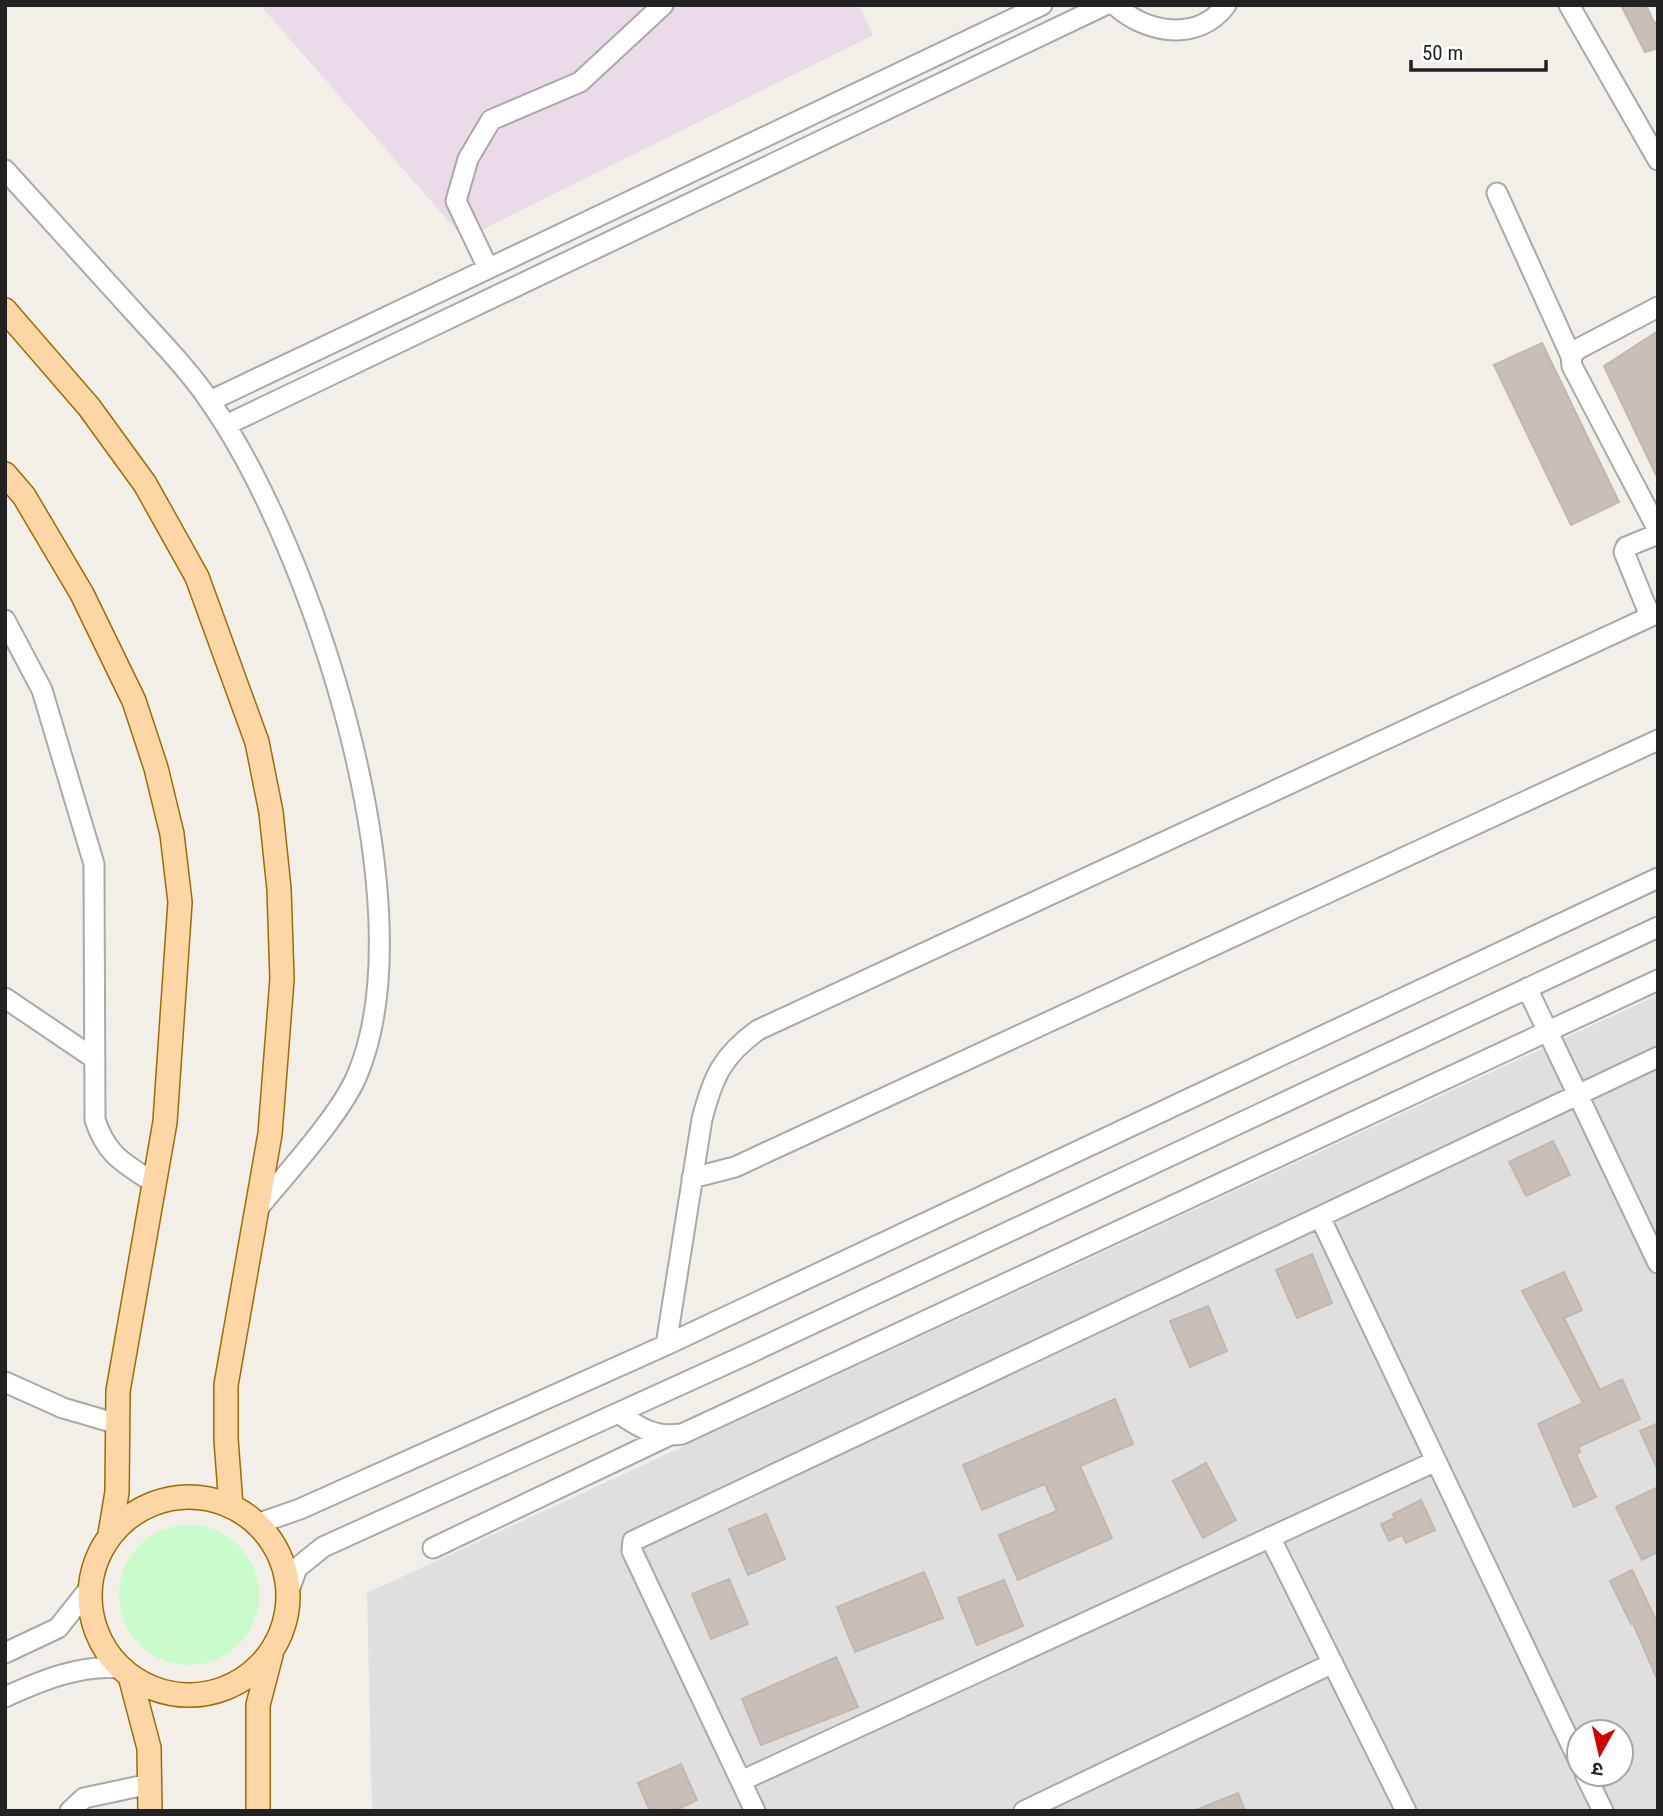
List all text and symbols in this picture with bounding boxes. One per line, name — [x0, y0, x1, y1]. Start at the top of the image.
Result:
scale bar — [1411, 28, 1546, 72]
text: 50 m — [1422, 41, 1463, 65]
north arrow — [1565, 1718, 1635, 1788]
text: उ — [1590, 1757, 1605, 1782]

